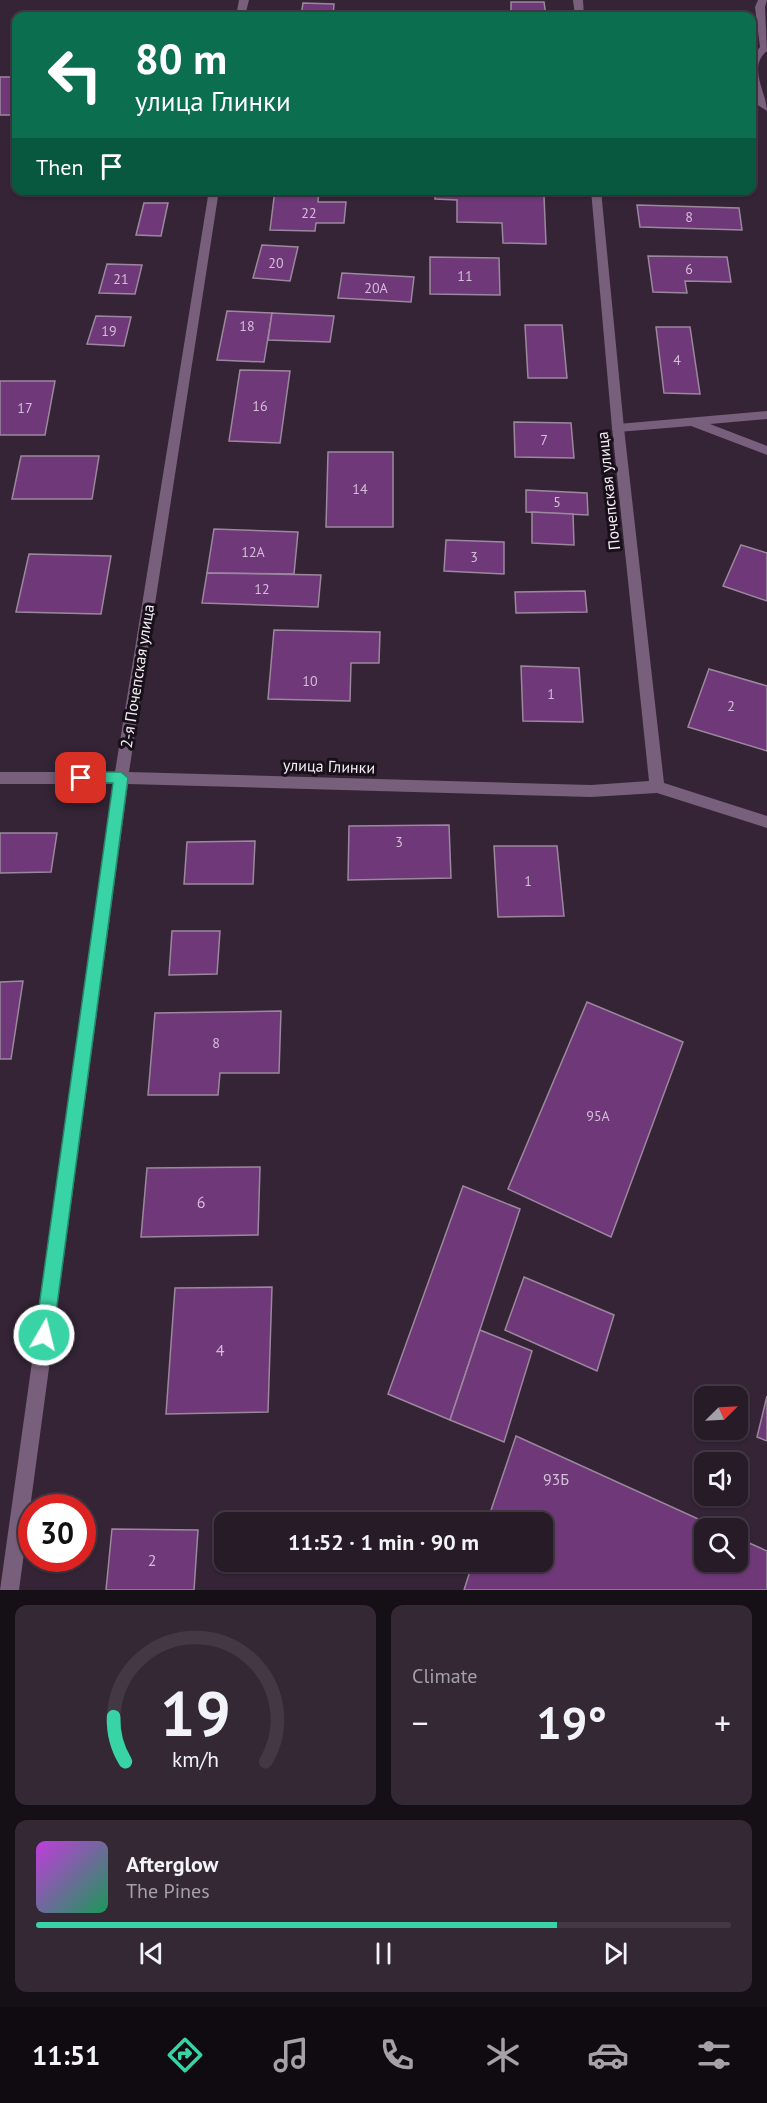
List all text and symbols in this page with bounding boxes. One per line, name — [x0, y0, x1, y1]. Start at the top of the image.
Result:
text: 80 m — [135, 31, 227, 86]
icon: left — [36, 36, 114, 114]
text: улица Глинки — [135, 84, 291, 118]
icon: arrive — [95, 150, 128, 183]
text: Then — [36, 153, 83, 181]
house number: 22 — [301, 204, 317, 222]
house number: 8 — [685, 208, 693, 226]
house number: 20 — [268, 254, 284, 272]
house number: 6 — [685, 260, 693, 278]
house number: 11 — [457, 267, 473, 285]
house number: 21 — [113, 270, 129, 288]
house number: 20А — [364, 279, 389, 297]
house number: 18 — [239, 317, 255, 335]
house number: 19 — [101, 322, 117, 340]
house number: 4 — [673, 351, 681, 369]
house number: 16 — [252, 397, 268, 415]
house number: 17 — [17, 399, 33, 417]
house number: 7 — [540, 431, 548, 449]
street label: Почепская улица — [592, 431, 624, 551]
house number: 14 — [352, 480, 368, 498]
house number: 5 — [553, 493, 561, 511]
house number: 12А — [241, 543, 266, 561]
house number: 3 — [470, 548, 478, 566]
house number: 12 — [254, 580, 270, 598]
street label: 2-я Почепская улица — [116, 603, 158, 749]
house number: 10 — [302, 672, 318, 690]
house number: 1 — [547, 685, 555, 703]
house number: 2 — [727, 697, 735, 715]
pin — [55, 752, 106, 803]
street label: улица Глинки — [283, 754, 375, 778]
icon: arrive — [64, 761, 97, 794]
house number: 3 — [395, 833, 403, 851]
house number: 1 — [524, 872, 532, 890]
house number: 8 — [212, 1034, 220, 1052]
house number: 95А — [586, 1107, 611, 1125]
house number: 6 — [197, 1192, 205, 1212]
position arrow — [12, 1303, 76, 1367]
house number: 4 — [216, 1340, 225, 1360]
north arrow — [694, 1386, 748, 1440]
map controls — [694, 1386, 748, 1572]
button: sound — [694, 1452, 748, 1506]
house number: 93Б — [543, 1469, 569, 1489]
speed limit sign: 30 — [18, 1494, 96, 1572]
button: search — [694, 1518, 748, 1572]
text: 11:52 · 1 min · 90 m — [288, 1528, 479, 1556]
house number: 2 — [148, 1550, 156, 1570]
text: Climate — [412, 1663, 478, 1689]
text: 19 — [160, 1672, 231, 1753]
text: 19° — [536, 1693, 607, 1751]
text: − — [412, 1701, 429, 1744]
text: + — [714, 1701, 731, 1744]
text: km/h — [172, 1745, 219, 1773]
text: Afterglow — [126, 1850, 218, 1878]
text: The Pines — [126, 1878, 210, 1904]
icon: previous — [135, 1937, 168, 1970]
icon: pause — [367, 1937, 400, 1970]
icon: next — [599, 1937, 632, 1970]
icon: directions — [164, 2034, 206, 2076]
icon: music — [270, 2034, 312, 2076]
icon: phone — [376, 2034, 418, 2076]
icon: climate — [482, 2034, 524, 2076]
icon: car — [587, 2034, 629, 2076]
icon: filters — [693, 2034, 735, 2076]
text: 11:51 — [32, 2038, 100, 2072]

